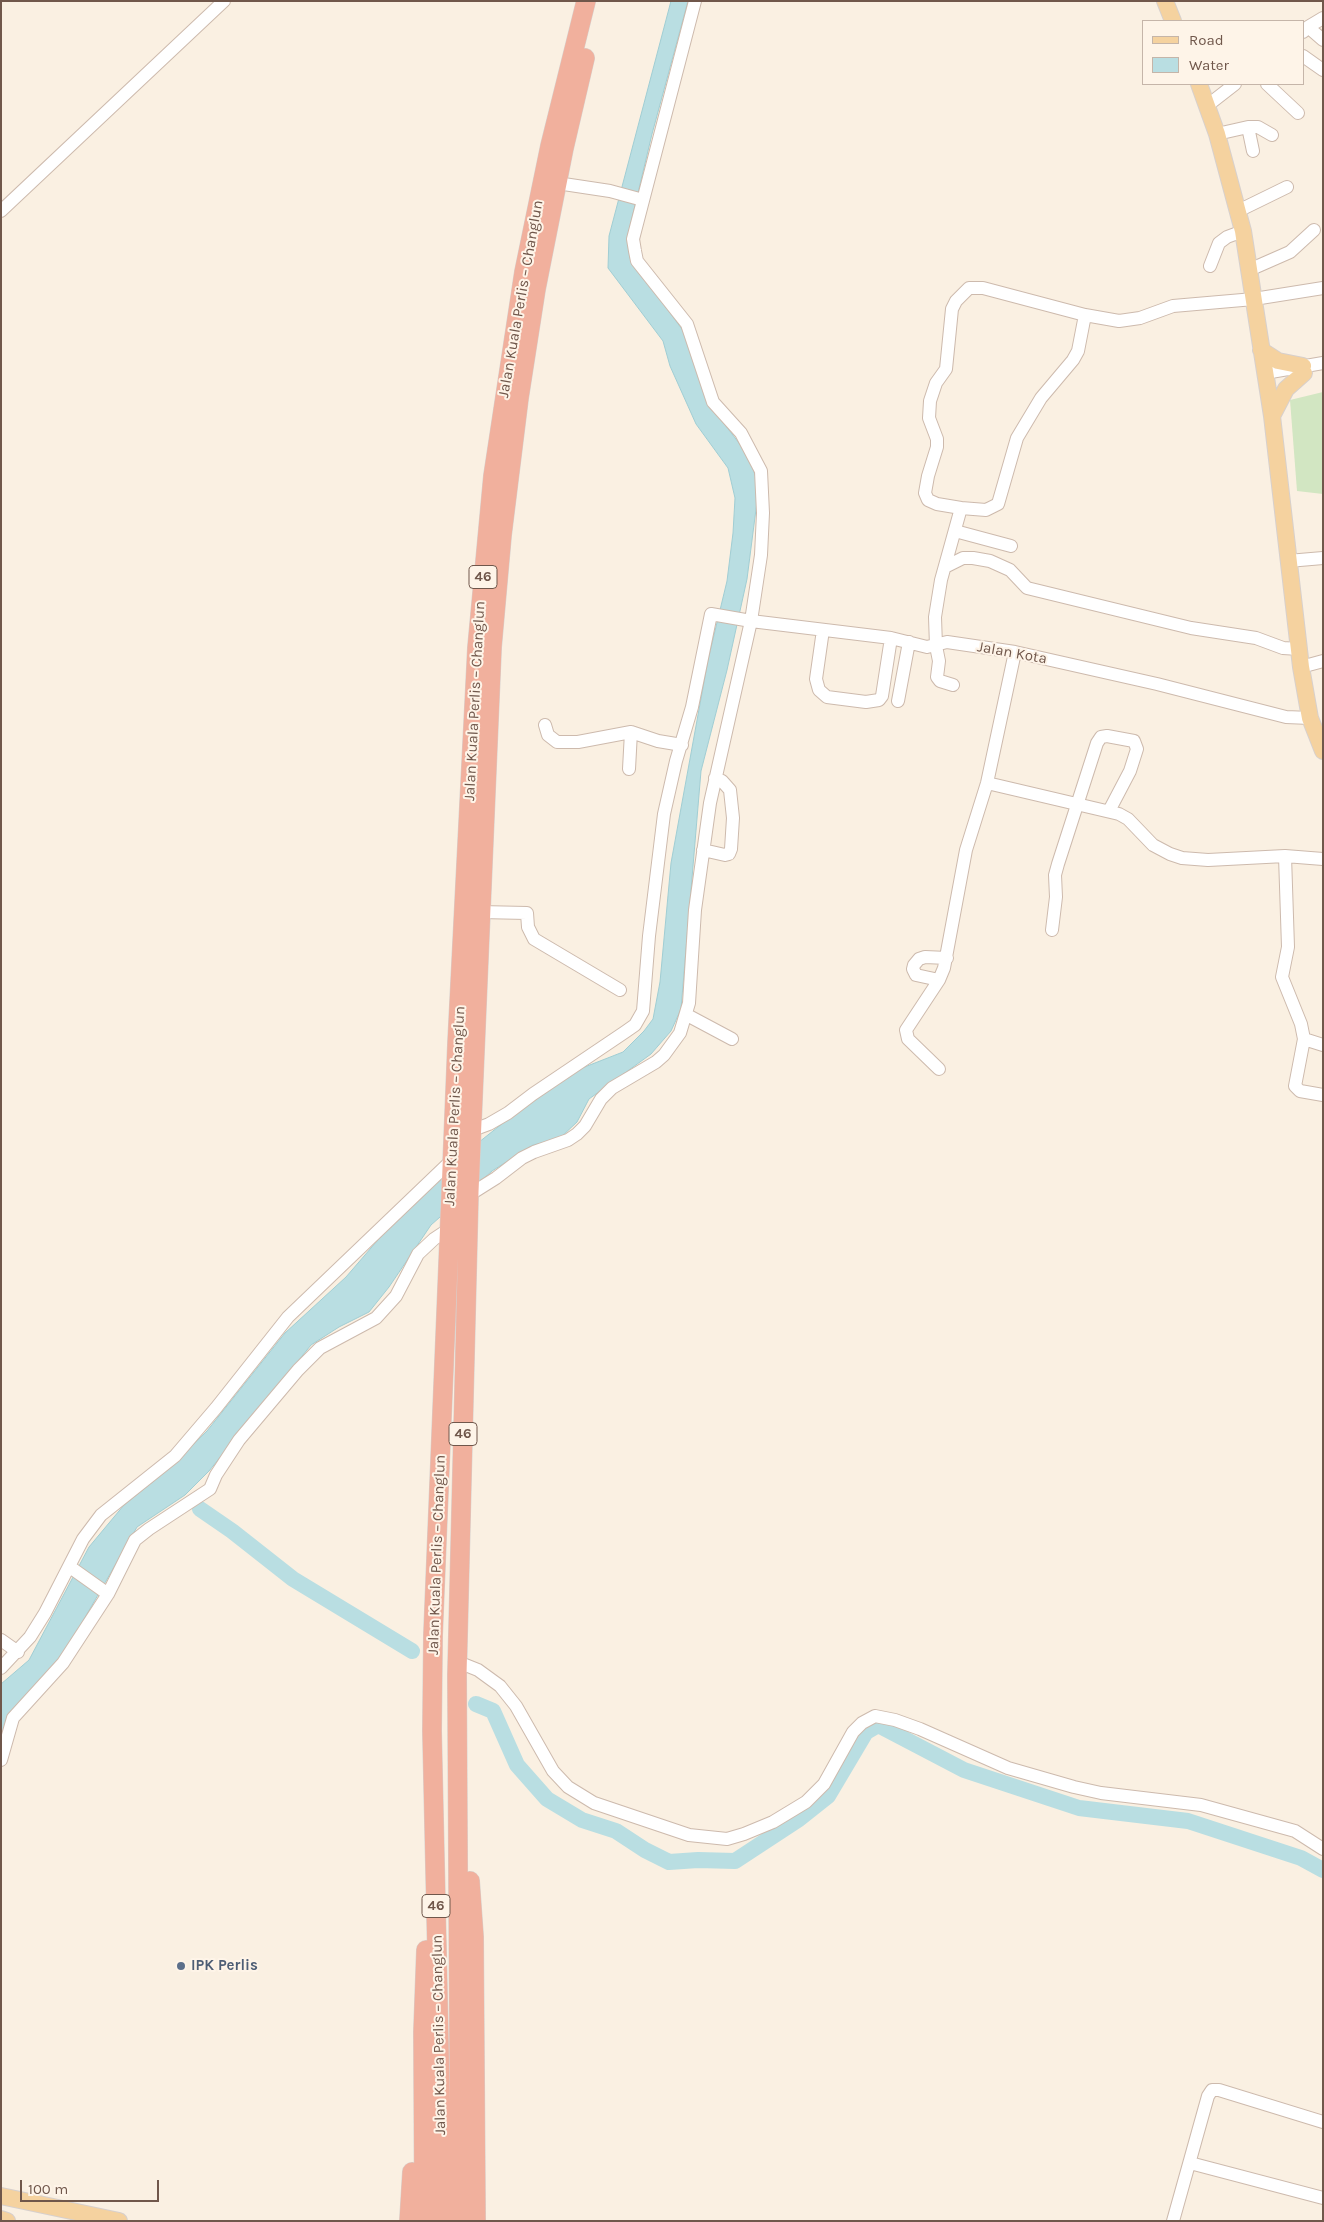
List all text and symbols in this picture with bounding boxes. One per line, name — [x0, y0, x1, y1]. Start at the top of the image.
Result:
legend — [1142, 20, 1304, 85]
text: Road — [1189, 31, 1224, 49]
text: Water — [1189, 56, 1229, 74]
street label: Jalan Kuala Perlis – Changlun — [495, 199, 547, 399]
road number: 46 — [469, 566, 497, 588]
street label: Jalan Kuala Perlis – Changlun — [461, 600, 489, 802]
street label: Jalan Kota — [976, 638, 1048, 668]
street label: Jalan Kuala Perlis – Changlun — [441, 1005, 469, 1207]
road number: 46 — [449, 1422, 477, 1446]
street label: Jalan Kuala Perlis – Changlun — [425, 1455, 449, 1655]
road number: 46 — [422, 1894, 450, 1918]
street label: Jalan Kuala Perlis – Changlun — [428, 1935, 450, 2135]
place label: IPK Perlis — [191, 1957, 258, 1975]
marker: IPK Perlis — [175, 1960, 187, 1972]
scale bar — [22, 2170, 161, 2202]
text: 100 m — [28, 2180, 68, 2198]

